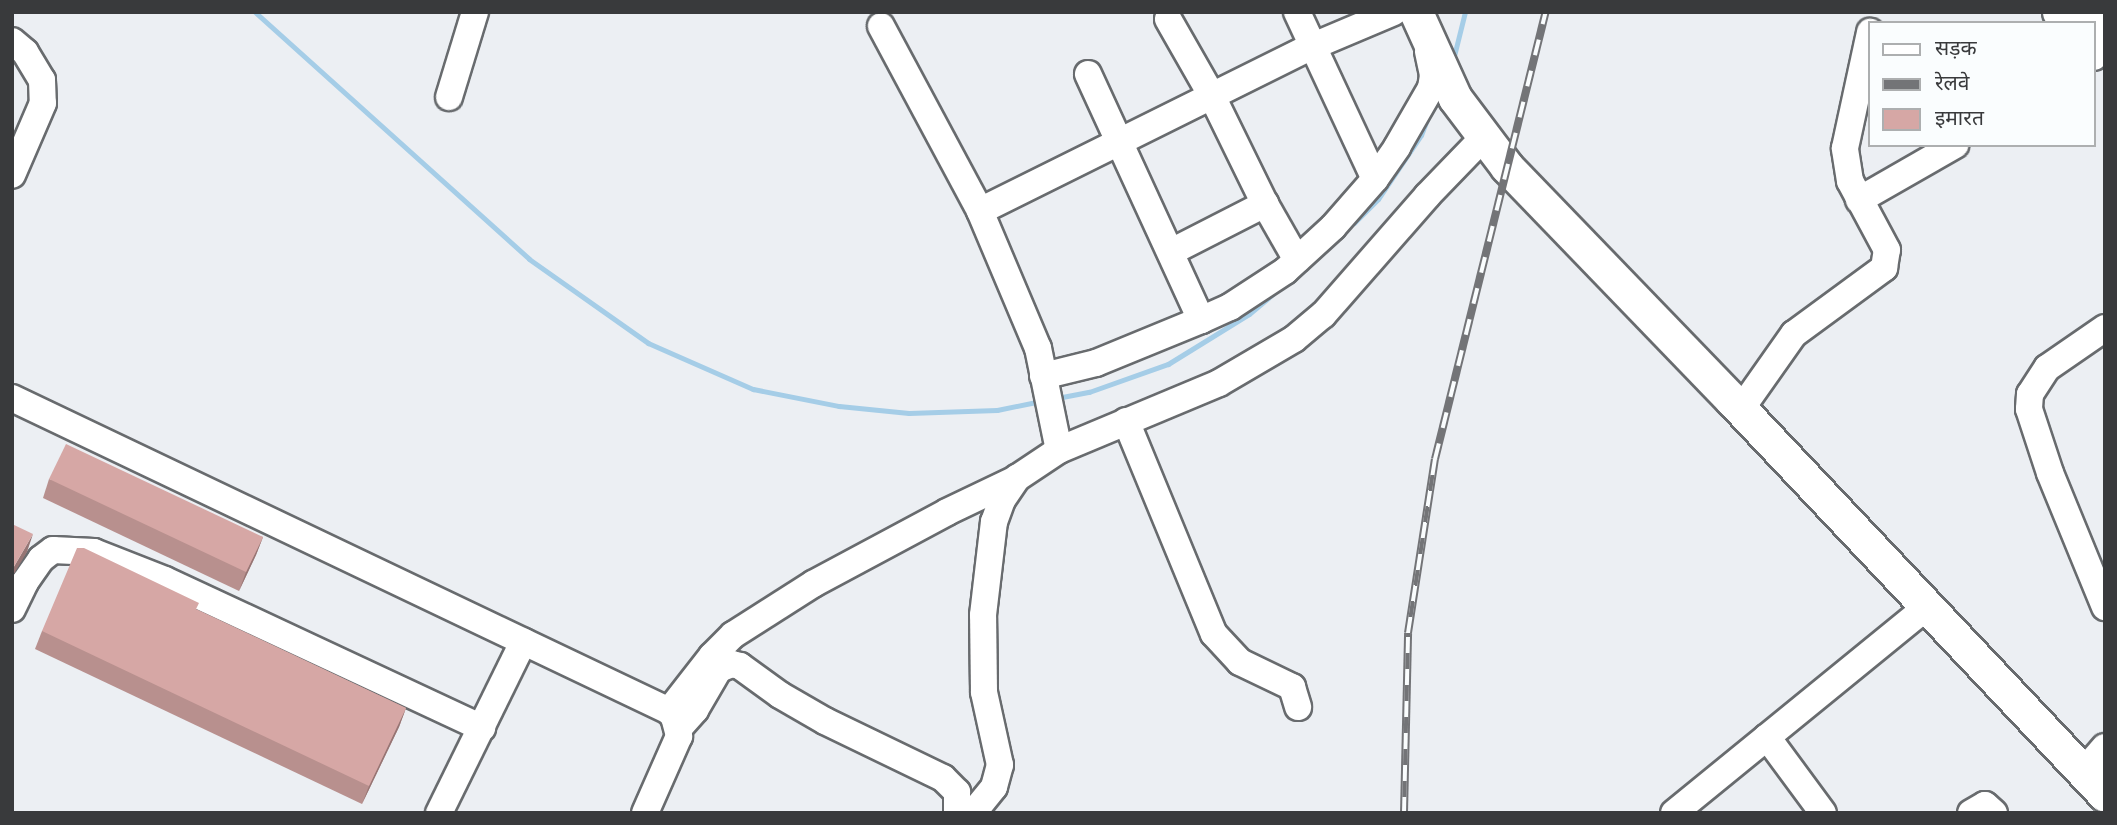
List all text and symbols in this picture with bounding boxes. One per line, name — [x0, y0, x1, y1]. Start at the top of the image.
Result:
legend — [1868, 21, 2096, 147]
text: सड़क — [1935, 38, 1977, 59]
text: रेलवे — [1935, 73, 1970, 94]
text: इमारत — [1935, 108, 1984, 129]

